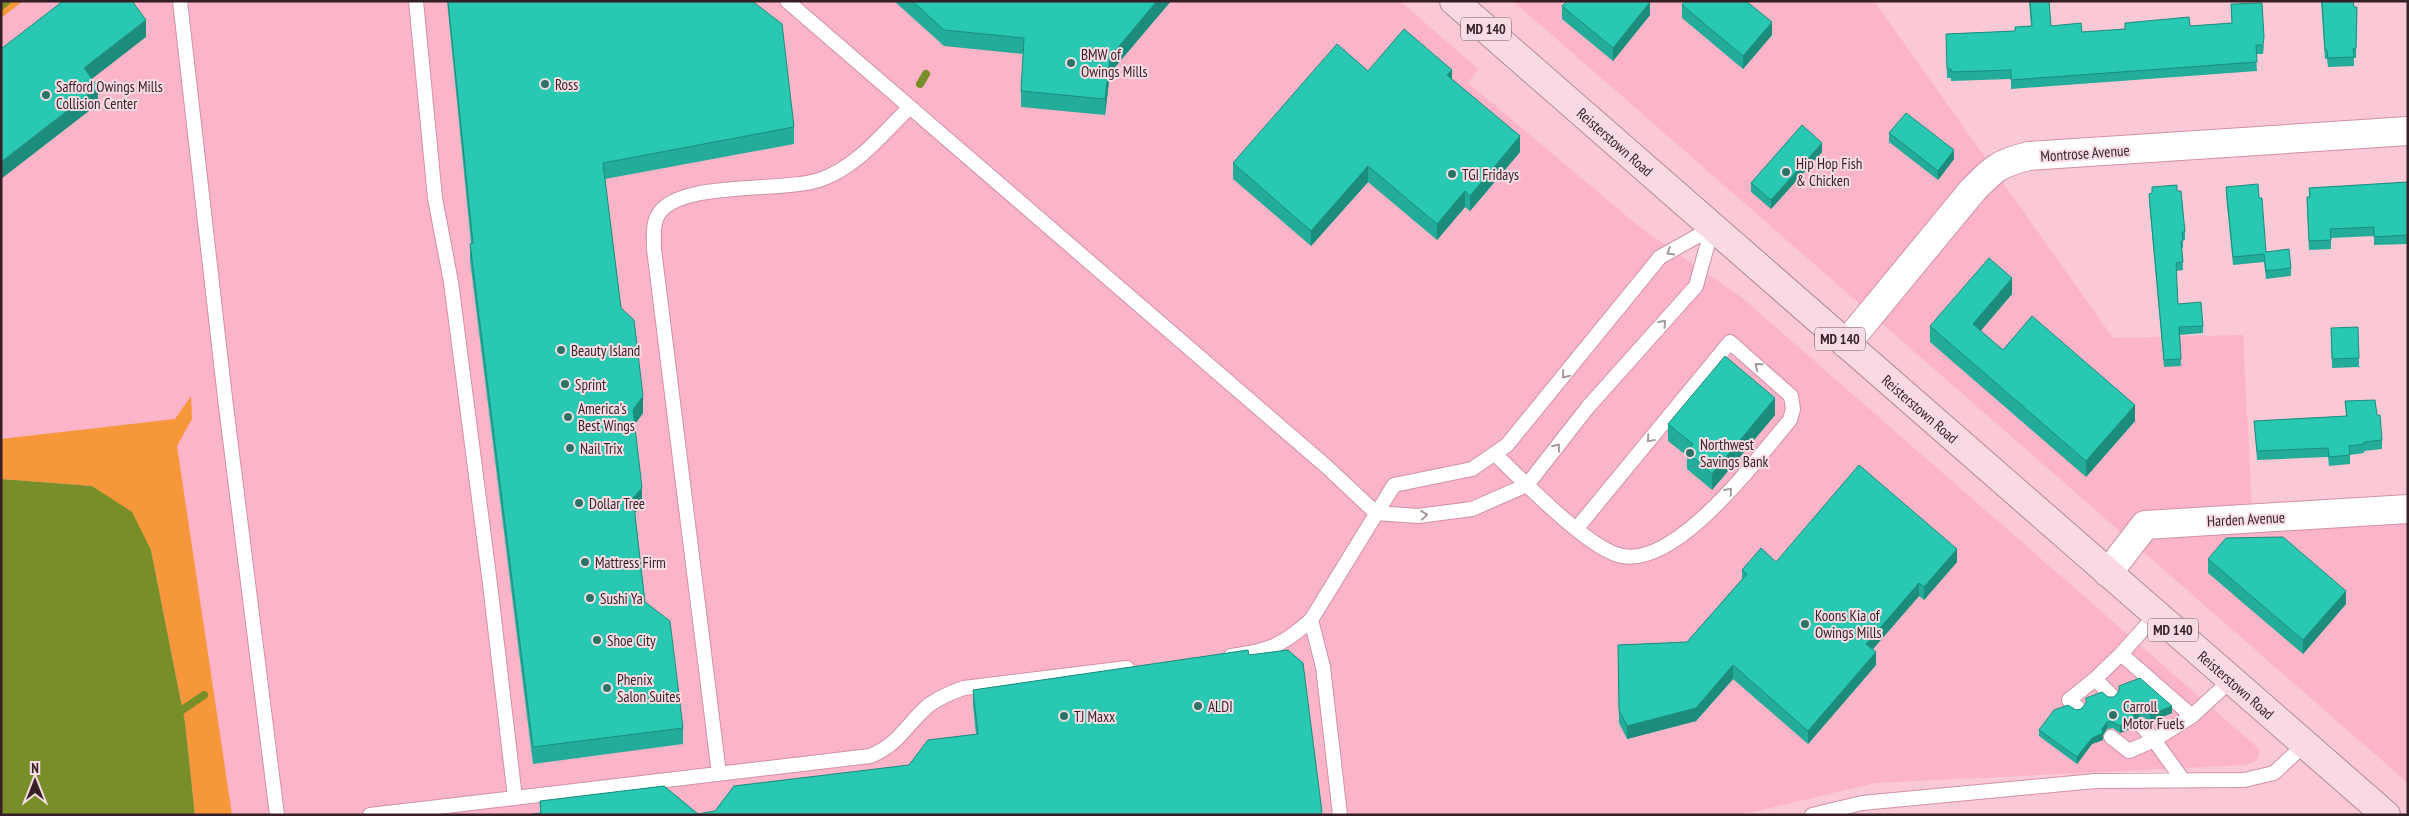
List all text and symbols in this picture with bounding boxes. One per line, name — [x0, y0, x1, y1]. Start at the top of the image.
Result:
road number: MD 140 — [1461, 18, 1511, 40]
place label: BMW of Owings Mills — [1081, 45, 1148, 81]
marker: BMW of Owings Mills — [1065, 57, 1077, 69]
place label: Ross — [555, 75, 578, 94]
place label: Safford Owings Mills Collision Center — [56, 77, 163, 113]
marker: Ross — [539, 78, 551, 90]
marker: Safford Owings Mills Collision Center — [40, 89, 52, 101]
street label: Reisterstown Road — [1573, 104, 1657, 180]
street label: Montrose Avenue — [2040, 140, 2130, 166]
place label: Hip Hop Fish & Chicken — [1796, 154, 1862, 190]
place label: TGI Fridays — [1462, 165, 1519, 184]
marker: Hip Hop Fish & Chicken — [1780, 166, 1792, 178]
marker: TGI Fridays — [1446, 168, 1458, 180]
one-way arrow — [1666, 246, 1675, 256]
one-way arrow — [1657, 320, 1666, 329]
road number: MD 140 — [1815, 328, 1865, 350]
place label: Beauty Island — [571, 341, 640, 360]
marker: Beauty Island — [555, 344, 567, 356]
one-way arrow — [1755, 363, 1764, 372]
one-way arrow — [1562, 369, 1570, 378]
street label: Reisterstown Road — [1878, 371, 1962, 447]
place label: Sprint — [575, 375, 606, 394]
marker: Sprint — [559, 378, 571, 390]
place label: America's Best Wings — [578, 399, 635, 435]
marker: America's Best Wings — [562, 411, 574, 423]
one-way arrow — [1647, 434, 1656, 443]
place label: Northwest Savings Bank — [1700, 435, 1768, 471]
place label: Nail Trix — [580, 439, 623, 458]
marker: Nail Trix — [564, 442, 576, 454]
one-way arrow — [1552, 444, 1560, 453]
marker: Northwest Savings Bank — [1684, 447, 1696, 459]
one-way arrow — [1724, 488, 1732, 497]
place label: Dollar Tree — [589, 494, 645, 513]
marker: Dollar Tree — [573, 497, 585, 509]
street label: Harden Avenue — [2206, 507, 2286, 531]
one-way arrow — [1420, 510, 1428, 521]
place label: Mattress Firm — [595, 553, 666, 572]
marker: Mattress Firm — [579, 556, 591, 568]
place label: Sushi Ya — [600, 589, 643, 608]
marker: Sushi Ya — [584, 592, 596, 604]
place label: Koons Kia of Owings Mills — [1815, 606, 1882, 642]
marker: Koons Kia of Owings Mills — [1799, 618, 1811, 630]
road number: MD 140 — [2148, 618, 2198, 642]
place label: Shoe City — [607, 631, 656, 650]
marker: Shoe City — [591, 634, 603, 646]
street label: Reisterstown Road — [2194, 647, 2278, 723]
place label: Phenix Salon Suites — [617, 670, 681, 706]
marker: Phenix Salon Suites — [601, 682, 613, 694]
place label: ALDI — [1208, 697, 1233, 716]
place label: Carroll Motor Fuels — [2123, 697, 2184, 733]
marker: ALDI — [1192, 700, 1204, 712]
place label: TJ Maxx — [1074, 707, 1115, 726]
marker: Carroll Motor Fuels — [2107, 709, 2119, 721]
marker: TJ Maxx — [1058, 710, 1070, 722]
north arrow — [10, 756, 60, 806]
text: N — [31, 759, 39, 777]

